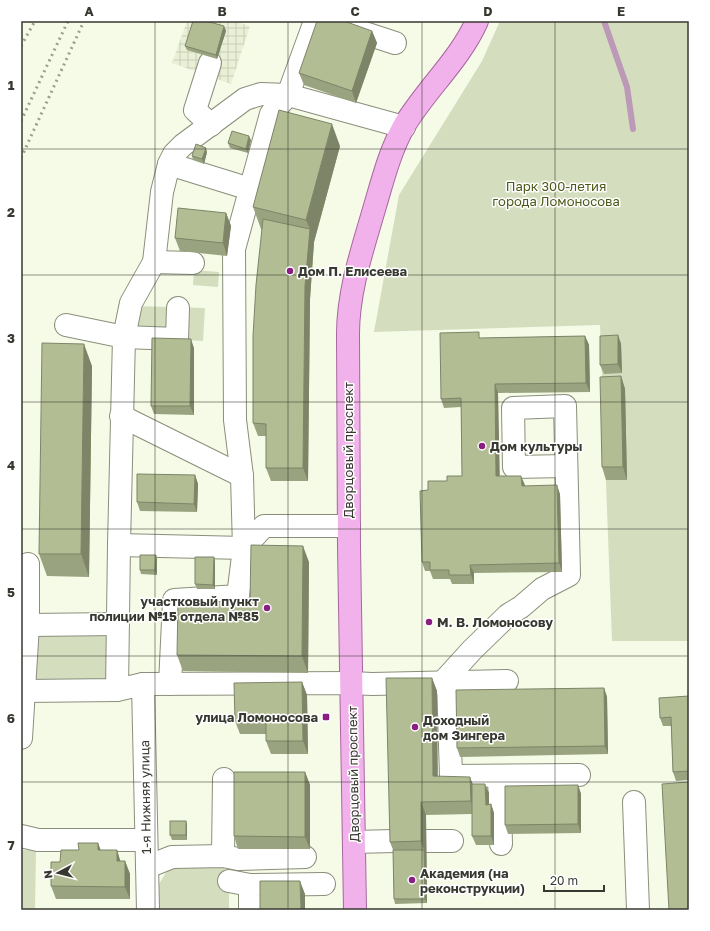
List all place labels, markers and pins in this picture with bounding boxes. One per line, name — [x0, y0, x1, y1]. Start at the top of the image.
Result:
place label: Дом П. Елисеева — [298, 263, 408, 279]
marker: Дом П. Елисеева — [285, 266, 295, 276]
place label: Дом культуры — [490, 438, 582, 454]
marker: Дом культуры — [477, 441, 487, 451]
place label: участковый пункт полиции №15 отдела №85 — [89, 593, 259, 624]
marker: участковый пункт полиции №15 отдела №85 — [262, 603, 272, 613]
place label: М. В. Ломоносову — [437, 614, 553, 630]
marker: М. В. Ломоносову — [424, 617, 434, 627]
place label: улица Ломоносова — [195, 709, 318, 725]
marker: улица Ломоносова — [321, 712, 331, 722]
place label: Доходный дом Зингера — [423, 712, 506, 743]
marker: Доходный дом Зингера — [410, 722, 420, 732]
place label: Академия (на реконструкции) — [420, 865, 525, 896]
marker: Академия (на реконструкции) — [407, 875, 417, 885]

